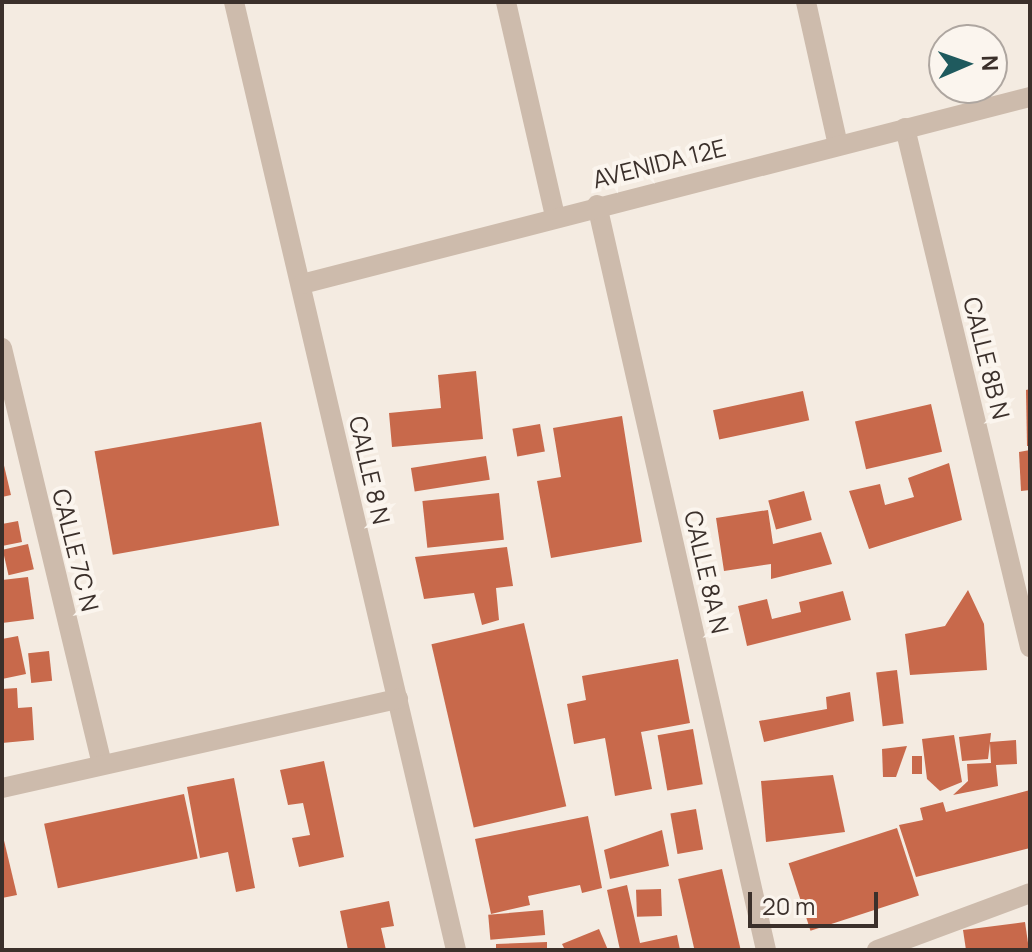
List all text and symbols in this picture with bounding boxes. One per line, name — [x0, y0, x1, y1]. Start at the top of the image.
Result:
north arrow — [928, 24, 1008, 104]
text: N — [975, 55, 1005, 72]
street label: AVENIDA 12E — [589, 133, 729, 193]
street label: CALLE 8B N — [958, 294, 1016, 422]
street label: CALLE 8 N — [344, 413, 396, 527]
street label: CALLE 7C N — [47, 486, 105, 614]
street label: CALLE 8A N — [679, 508, 735, 636]
scale bar — [752, 876, 882, 926]
text: 20 m — [762, 889, 815, 922]

